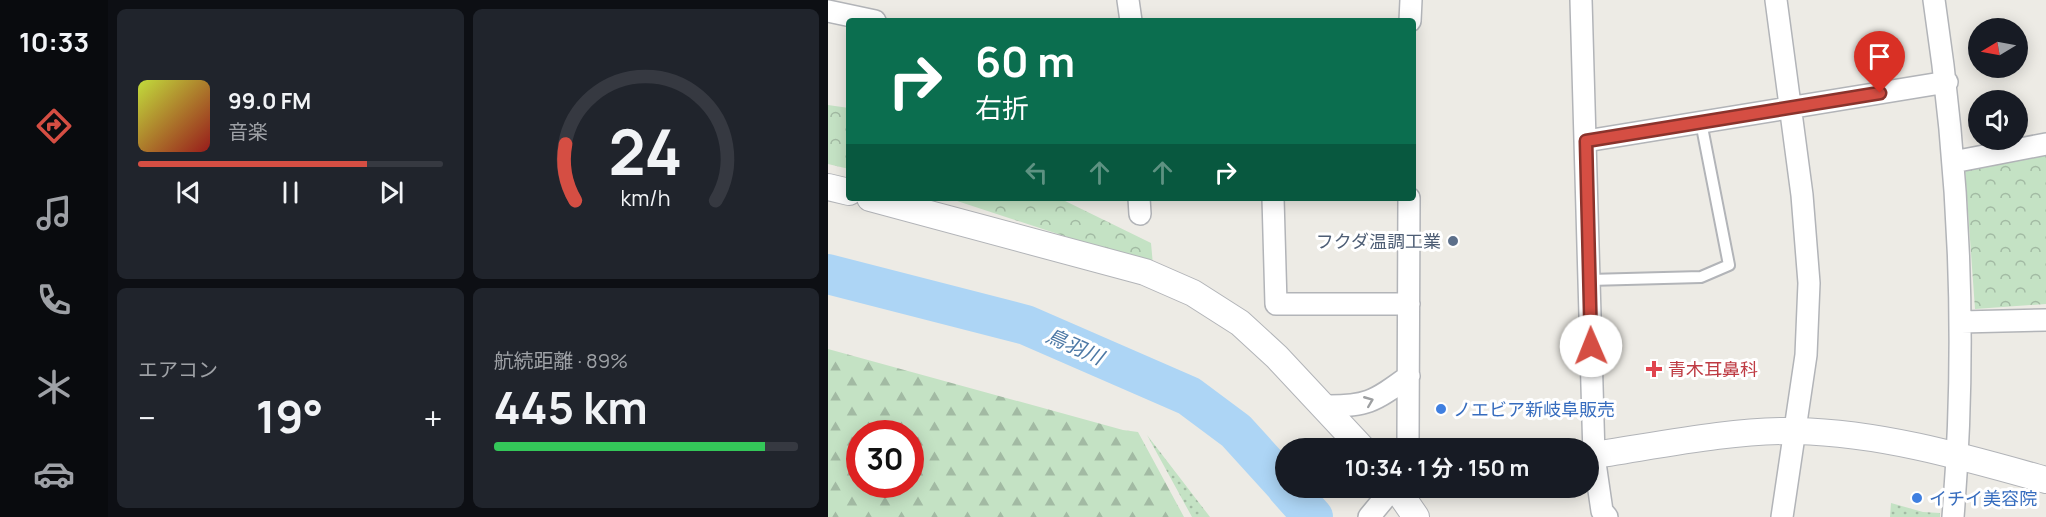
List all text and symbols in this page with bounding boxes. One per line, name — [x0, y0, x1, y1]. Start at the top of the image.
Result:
north arrow — [1968, 18, 2028, 78]
map controls — [1968, 18, 2028, 150]
text: 10:33 — [19, 23, 89, 60]
pin — [1854, 31, 1905, 93]
text: 60 m — [975, 32, 1075, 90]
icon: arrive — [1863, 40, 1896, 73]
icon: right — [876, 42, 954, 120]
text: 99.0 FM — [228, 86, 311, 116]
text: 右折 — [975, 89, 1029, 126]
button: sound — [1968, 90, 2028, 150]
icon: directions — [33, 105, 75, 147]
text: 24 — [609, 108, 683, 194]
text: 音楽 — [228, 118, 268, 145]
icon: left — [1020, 156, 1053, 189]
icon: ahead — [1083, 156, 1116, 189]
icon: ahead — [1146, 156, 1179, 189]
icon: right — [1209, 156, 1242, 189]
icon: previous — [172, 176, 205, 209]
icon: pause — [274, 176, 307, 209]
icon: next — [375, 176, 408, 209]
text: km/h — [621, 184, 671, 213]
icon: music — [33, 192, 75, 234]
place label: フクダ温調工業 — [1316, 229, 1441, 253]
marker: フクダ温調工業 — [1446, 234, 1460, 248]
icon: phone — [33, 279, 75, 321]
position arrow — [1559, 314, 1623, 378]
water label: 鳥羽川 — [1042, 321, 1110, 371]
text: 航続距離 · 89% — [494, 347, 628, 374]
text: エアコン — [138, 356, 218, 383]
place label: 青木耳鼻科 — [1668, 357, 1758, 381]
marker: 青木耳鼻科 — [1645, 360, 1663, 378]
icon: climate — [33, 366, 75, 408]
text: 445 km — [494, 376, 648, 438]
text: 19° — [256, 385, 324, 447]
text: − — [138, 395, 156, 440]
text: + — [423, 395, 442, 440]
one-way arrow — [1363, 396, 1374, 408]
place label: ノエビア新岐阜販売 — [1453, 397, 1615, 421]
marker: ノエビア新岐阜販売 — [1434, 402, 1448, 416]
speed limit sign: 30 — [846, 420, 924, 498]
icon: car — [33, 453, 75, 495]
text: 10:34 · 1 分 · 150 m — [1345, 453, 1529, 483]
place label: イチイ美容院 — [1929, 486, 2037, 510]
marker: イチイ美容院 — [1910, 491, 1924, 505]

